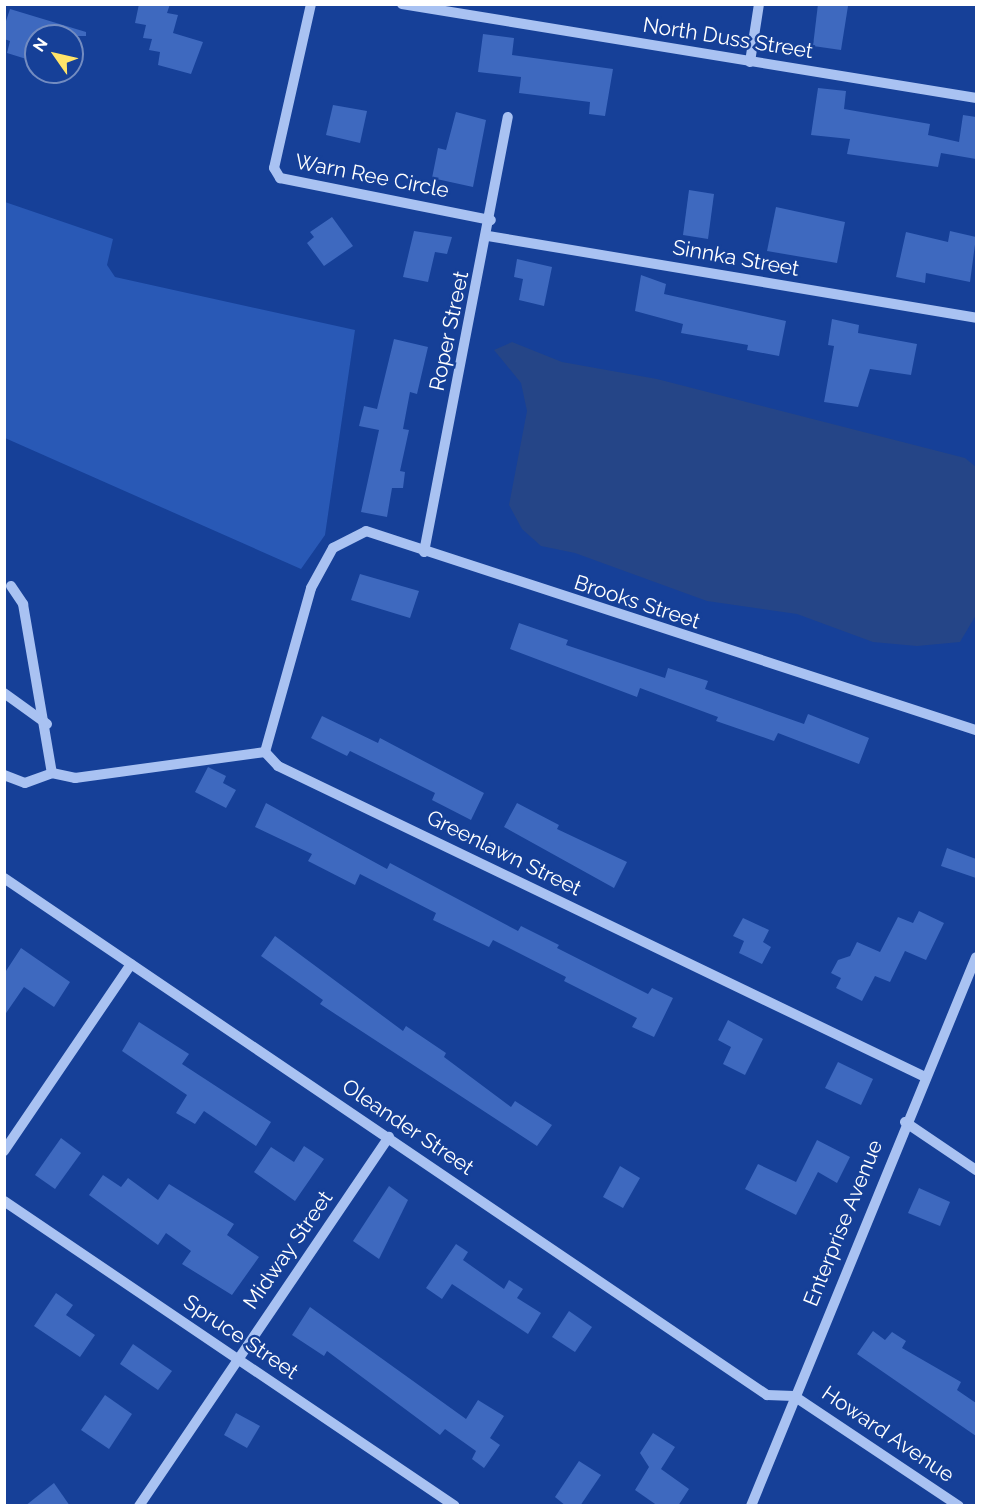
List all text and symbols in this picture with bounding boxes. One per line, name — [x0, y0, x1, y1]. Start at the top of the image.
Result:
street label: North Duss Street — [641, 12, 815, 64]
north arrow — [24, 24, 84, 84]
text: N — [29, 34, 52, 55]
street label: Warn Ree Circle — [293, 149, 451, 203]
street label: Sinnka Street — [671, 234, 801, 282]
street label: Roper Street — [424, 269, 474, 393]
street label: Brooks Street — [571, 570, 703, 634]
street label: Greenlawn Street — [423, 805, 585, 901]
street label: Oleander Street — [337, 1074, 479, 1180]
street label: Enterprise Avenue — [798, 1136, 888, 1310]
street label: Midway Street — [238, 1186, 338, 1314]
street label: Spruce Street — [179, 1289, 303, 1385]
street label: Howard Avenue — [817, 1380, 959, 1488]

